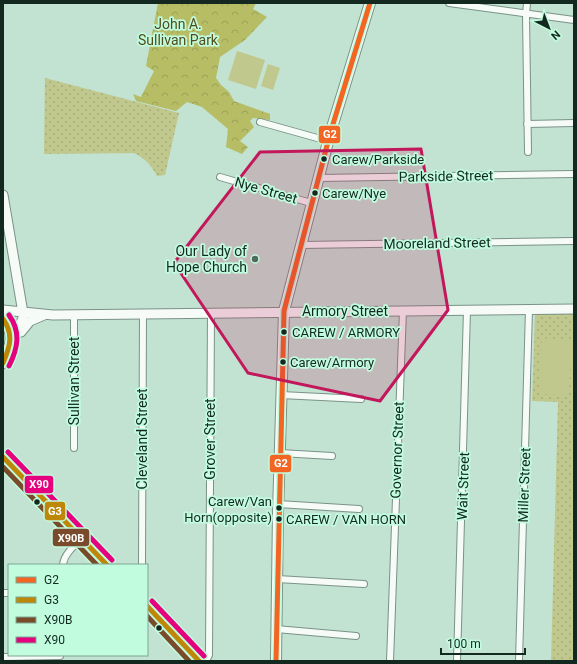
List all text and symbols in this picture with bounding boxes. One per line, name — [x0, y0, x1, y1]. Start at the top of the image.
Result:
north arrow — [529, 8, 569, 48]
park label: John A. Sullivan Park — [138, 16, 219, 48]
text: N — [548, 28, 563, 43]
line badge: G2 — [318, 125, 341, 144]
text: G2 — [323, 128, 337, 141]
place label: Carew/Parkside — [332, 152, 424, 167]
marker: Carew/Parkside — [319, 154, 329, 164]
street label: Parkside Street — [399, 167, 494, 185]
street label: Nye Street — [233, 173, 300, 207]
place label: Carew/Nye — [322, 186, 386, 201]
marker: Carew/Nye — [310, 188, 320, 198]
street label: Mooreland Street — [383, 234, 491, 252]
place label: Our Lady of Hope Church — [166, 243, 247, 275]
marker: Our Lady of Hope Church — [250, 254, 260, 264]
street label: Armory Street — [302, 303, 388, 319]
place label: CAREW / ARMORY — [292, 325, 400, 340]
marker: CAREW / ARMORY — [279, 327, 289, 337]
street label: Sullivan Street — [66, 336, 82, 425]
place label: Carew/Armory — [290, 355, 374, 370]
marker: Carew/Armory — [278, 357, 288, 367]
street label: Cleveland Street — [134, 388, 150, 490]
street label: Grover Street — [202, 398, 218, 480]
street label: Governor Street — [387, 401, 407, 499]
street label: Miller Street — [515, 447, 533, 523]
street label: Wait Street — [454, 451, 472, 520]
line badge: G2 — [269, 454, 292, 473]
text: G2 — [274, 457, 288, 470]
line badge: X90 — [24, 475, 54, 494]
text: X90 — [29, 478, 49, 491]
place label: Carew/Van Horn(opposite) — [184, 494, 272, 525]
unlabelled marker — [32, 497, 42, 507]
line badge: G3 — [44, 501, 66, 521]
marker: Carew/Van Horn(opposite) — [274, 503, 284, 513]
text: G3 — [48, 505, 62, 518]
place label: CAREW / VAN HORN — [286, 512, 406, 527]
marker: CAREW / VAN HORN — [274, 514, 284, 524]
line badge: X90B — [52, 528, 90, 547]
text: X90B — [58, 532, 84, 545]
legend — [8, 564, 148, 656]
text: G2 — [44, 573, 59, 587]
text: G3 — [44, 593, 59, 607]
text: X90B — [44, 613, 73, 627]
unlabelled marker — [154, 623, 164, 633]
scale bar — [441, 630, 525, 656]
text: X90 — [44, 633, 65, 647]
text: 100 m — [447, 637, 481, 651]

